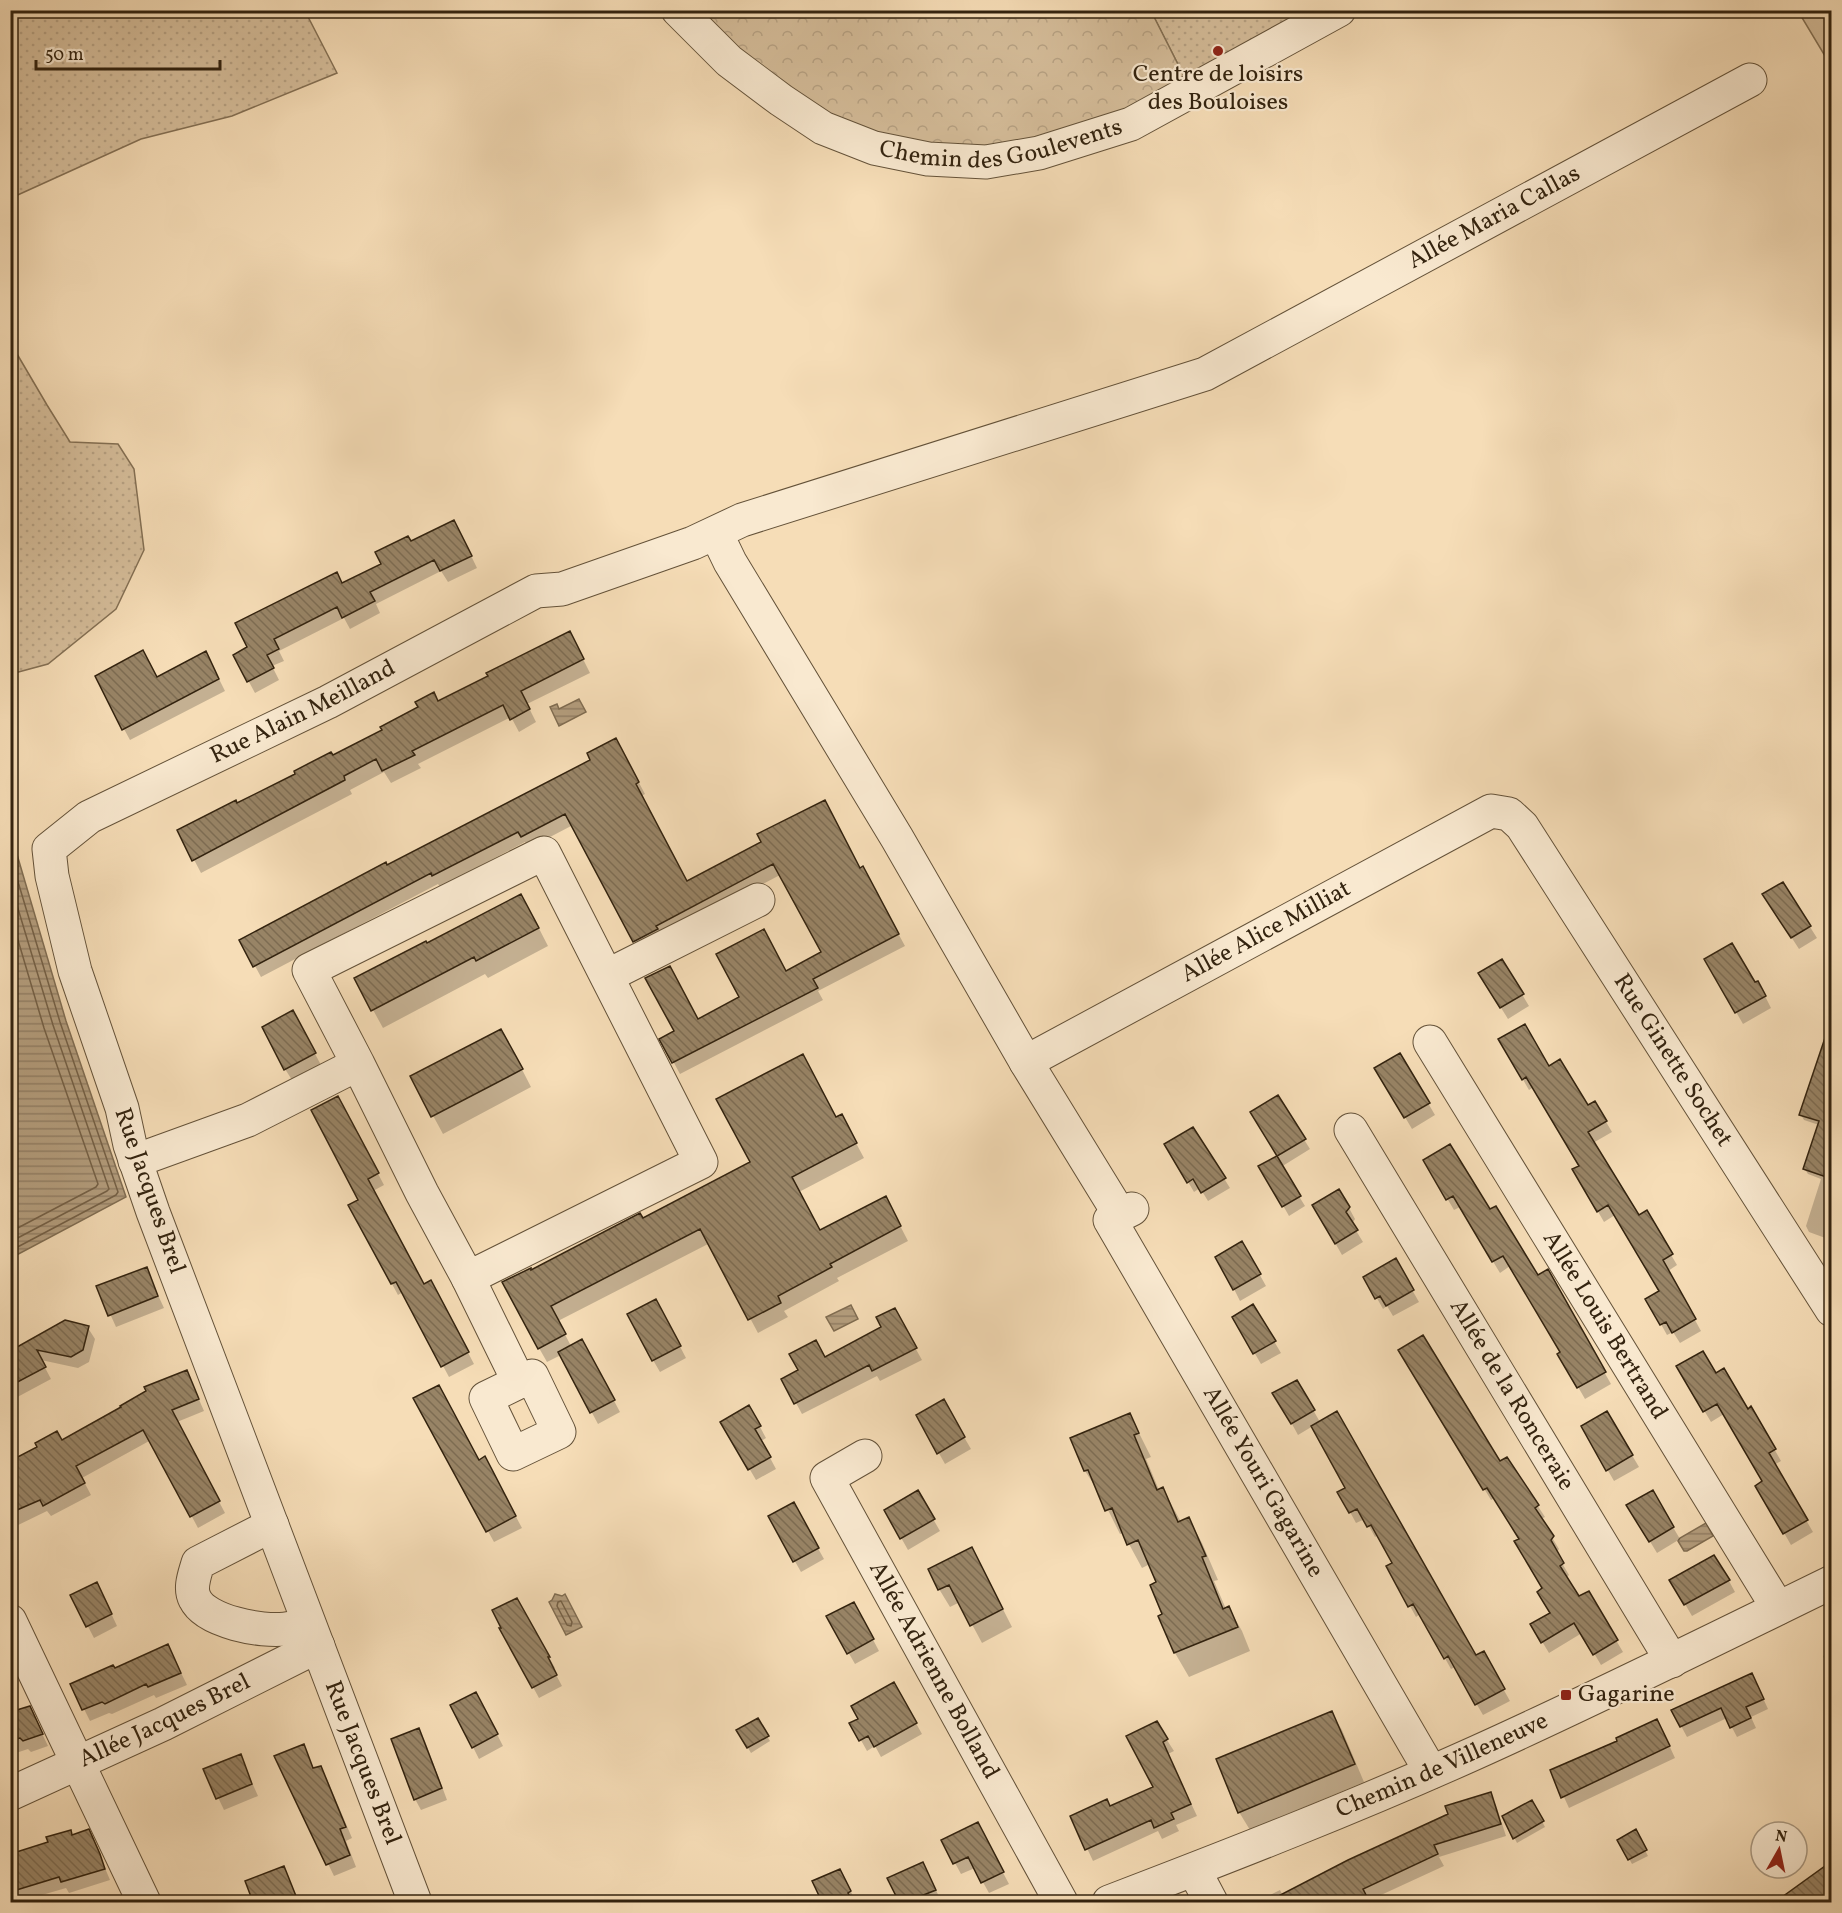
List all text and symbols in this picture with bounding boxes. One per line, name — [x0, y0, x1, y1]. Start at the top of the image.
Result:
scale bar — [36, 33, 220, 71]
text: 50 m — [45, 43, 84, 68]
marker: Centre de loisirs des Bouloises — [1211, 44, 1225, 58]
place label: Centre de loisirs des Bouloises — [1133, 58, 1303, 120]
street label: Chemin des Goulevents — [876, 111, 1127, 180]
street label: Allée Maria Callas — [1402, 157, 1587, 278]
street label: Rue Alain Meilland — [205, 652, 402, 773]
street label: Allée Alice Milliat — [1175, 873, 1357, 992]
street label: Rue Ginette Sochet — [1604, 967, 1740, 1154]
street label: Rue Jacques Brel — [105, 1104, 193, 1278]
street label: Allée Louis Bertrand — [1533, 1225, 1675, 1426]
street label: Allée de la Ronceraie — [1440, 1293, 1582, 1498]
street label: Allée Youri Gagarine — [1193, 1380, 1332, 1584]
street label: Allée Adrienne Bolland — [859, 1556, 1007, 1786]
street label: Allée Jacques Brel — [74, 1666, 256, 1777]
street label: Rue Jacques Brel — [315, 1676, 409, 1850]
place label: Gagarine — [1578, 1678, 1675, 1712]
marker: Gagarine — [1559, 1688, 1573, 1702]
street label: Chemin de Villeneuve — [1331, 1705, 1554, 1828]
north arrow — [1749, 1820, 1809, 1880]
text: N — [1774, 1825, 1789, 1849]

